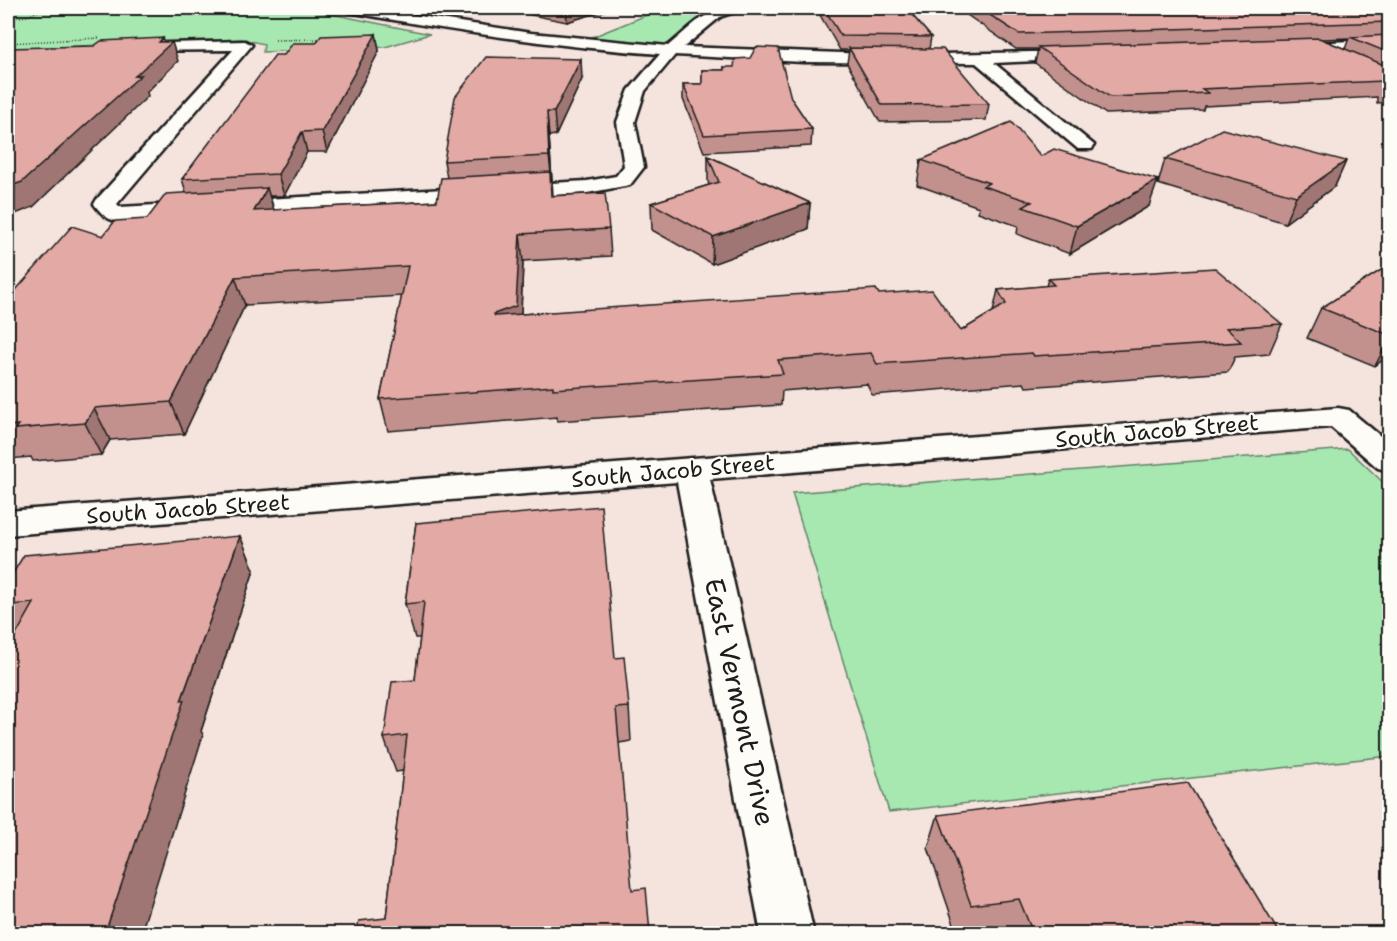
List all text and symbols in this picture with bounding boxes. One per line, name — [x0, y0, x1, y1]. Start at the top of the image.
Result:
street label: South Jacob Street — [1054, 408, 1260, 454]
street label: South Jacob Street — [570, 448, 776, 494]
street label: South Jacob Street — [85, 487, 291, 531]
street label: East Vermont Drive — [696, 575, 784, 829]

